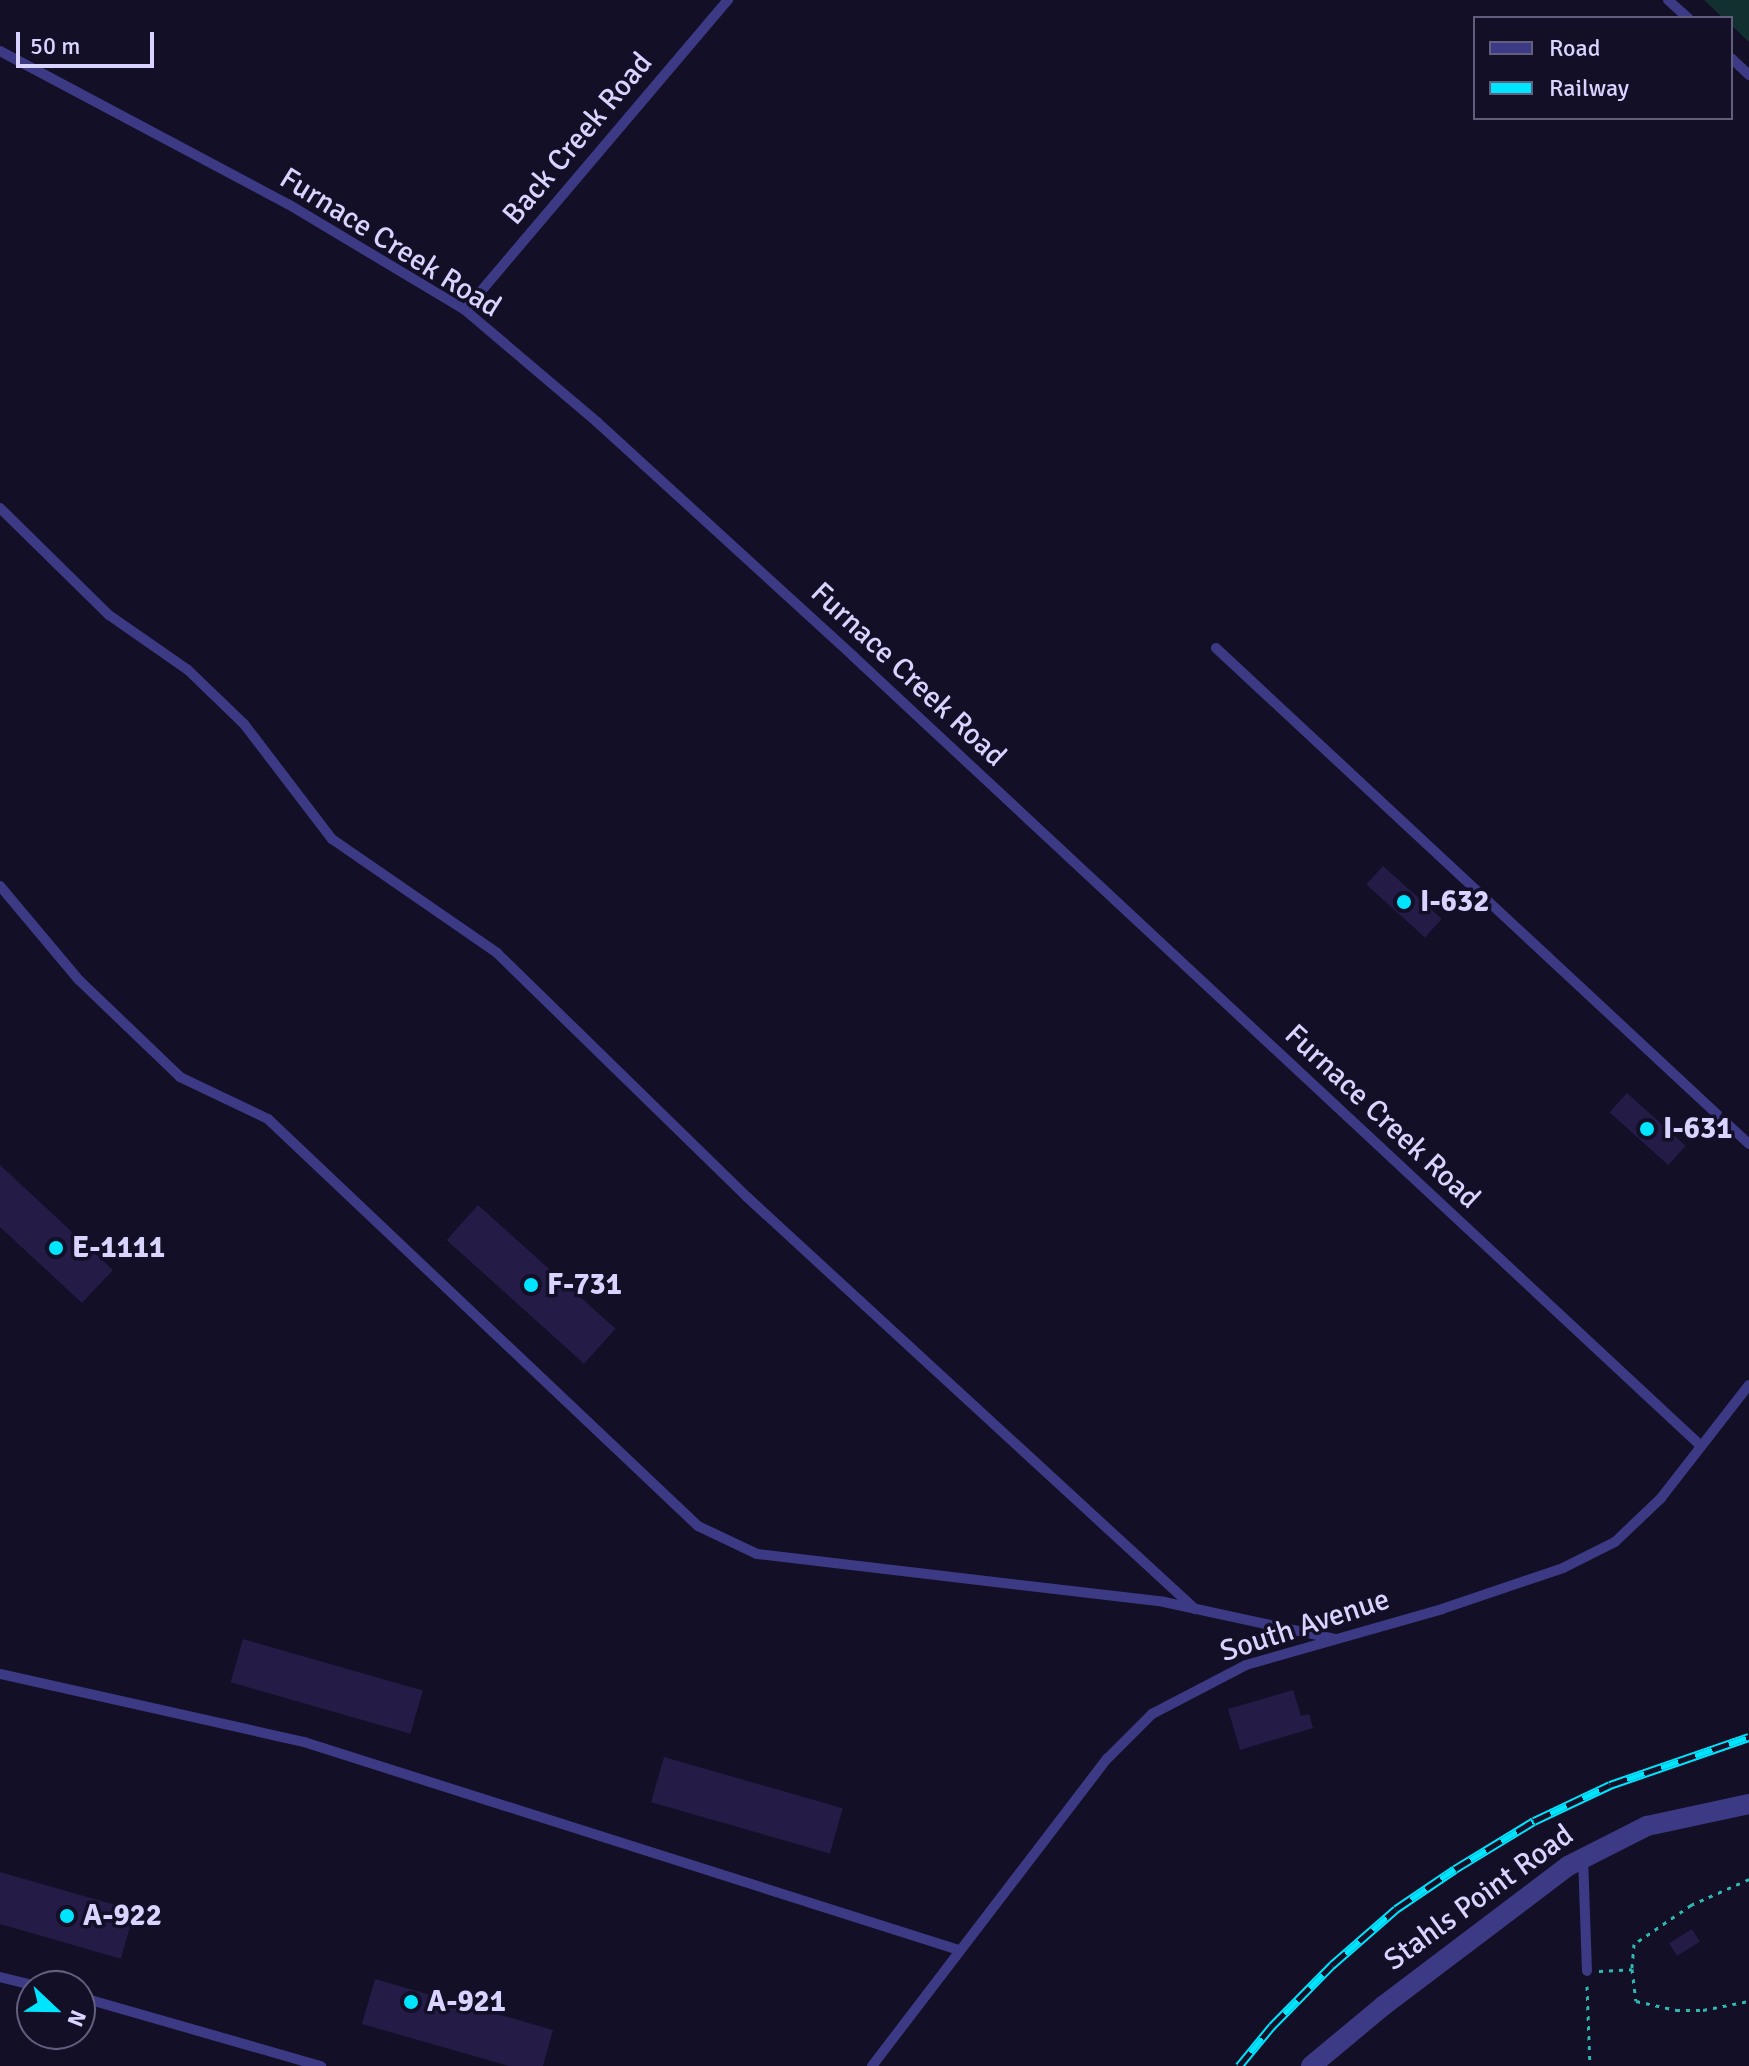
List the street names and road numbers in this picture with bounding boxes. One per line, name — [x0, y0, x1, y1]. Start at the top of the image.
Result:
street label: Back Creek Road — [496, 46, 660, 232]
street label: Furnace Creek Road — [273, 160, 507, 326]
street label: Furnace Creek Road — [803, 575, 1013, 775]
street label: Furnace Creek Road — [1277, 1017, 1487, 1217]
street label: South Avenue — [1216, 1582, 1394, 1670]
street label: Stahls Point Road — [1377, 1817, 1581, 1979]

